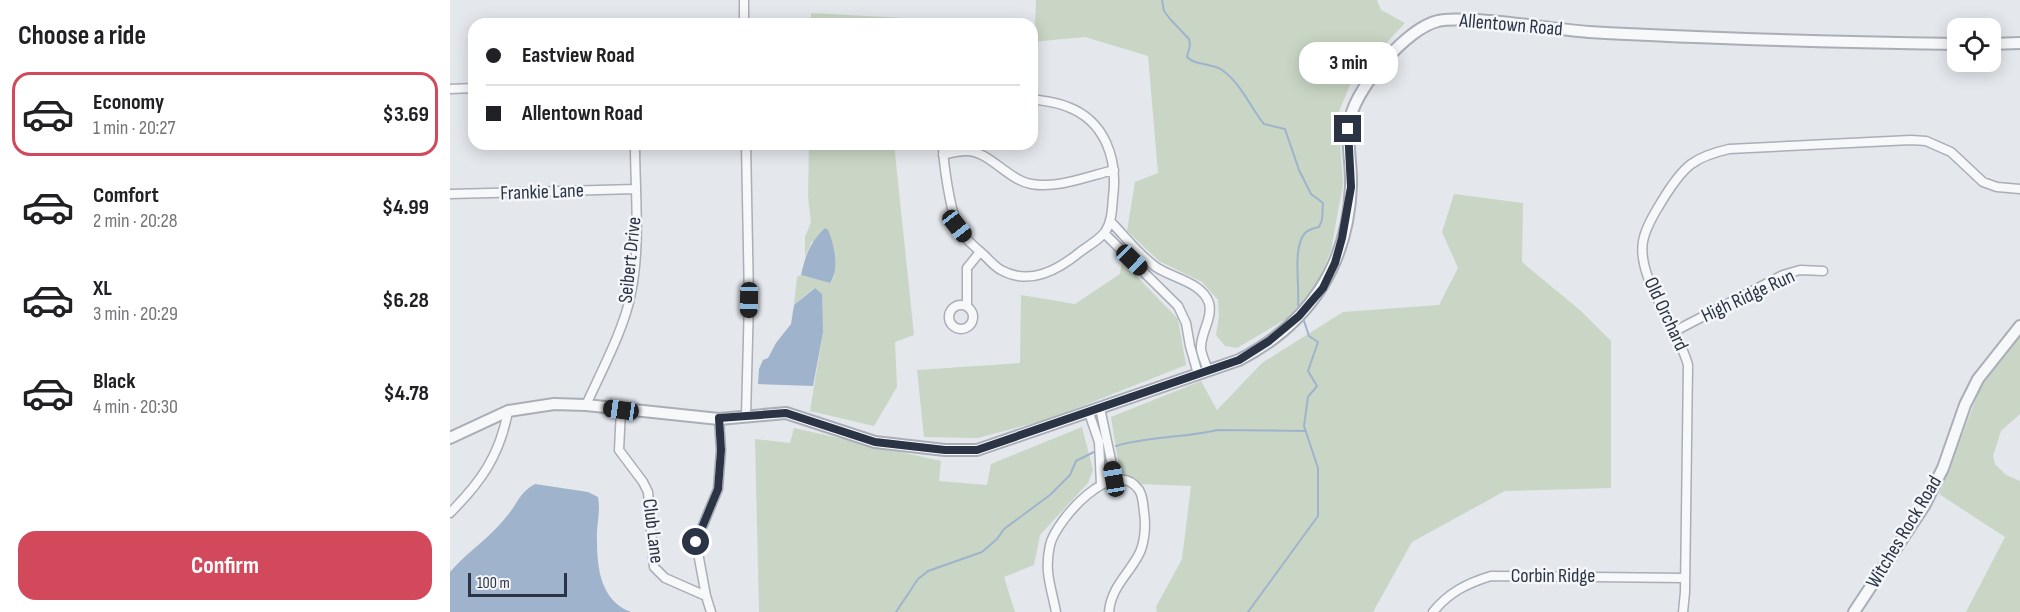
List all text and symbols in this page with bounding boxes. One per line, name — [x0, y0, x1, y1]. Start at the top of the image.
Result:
street label: Allentown Road — [1457, 8, 1564, 41]
map controls — [1947, 18, 2001, 72]
button: locate — [1947, 18, 2001, 72]
text: Choose a ride — [18, 20, 146, 52]
text: Eastview Road — [522, 42, 635, 69]
callout: 3 min — [1298, 42, 1398, 84]
text: 3 min — [1329, 51, 1368, 75]
icon: car — [21, 87, 75, 141]
text: Economy — [93, 89, 164, 116]
text: Allentown Road — [522, 100, 643, 127]
text: $3.69 — [383, 101, 429, 128]
route end — [1334, 115, 1361, 142]
text: 1 min · 20:27 — [93, 116, 176, 140]
street label: Frankie Lane — [500, 179, 584, 205]
icon: car — [21, 180, 75, 234]
text: Comfort — [93, 182, 159, 209]
text: $4.99 — [382, 194, 429, 221]
car — [939, 206, 975, 246]
text: 2 min · 20:28 — [93, 209, 178, 233]
street label: Seibert Drive — [614, 216, 646, 304]
car — [1113, 241, 1151, 279]
street label: High Ridge Run — [1698, 264, 1798, 328]
icon: car — [21, 273, 75, 327]
street label: Old Orchard — [1639, 273, 1693, 355]
text: XL — [93, 275, 112, 302]
car — [740, 282, 758, 318]
text: $6.28 — [382, 287, 429, 314]
text: 3 min · 20:29 — [93, 302, 178, 326]
icon: car — [21, 366, 75, 420]
text: Black — [93, 368, 135, 395]
text: $4.78 — [383, 380, 429, 407]
text: 4 min · 20:30 — [93, 395, 178, 419]
car — [602, 399, 640, 421]
car — [1102, 460, 1126, 498]
street label: Witches Rock Road — [1861, 471, 1947, 593]
street label: Club Lane — [637, 497, 669, 565]
route start — [682, 528, 709, 555]
button: Confirm — [18, 531, 432, 600]
street label: Corbin Ridge — [1511, 564, 1595, 588]
scale bar — [468, 570, 567, 598]
text: 100 m — [477, 574, 510, 593]

